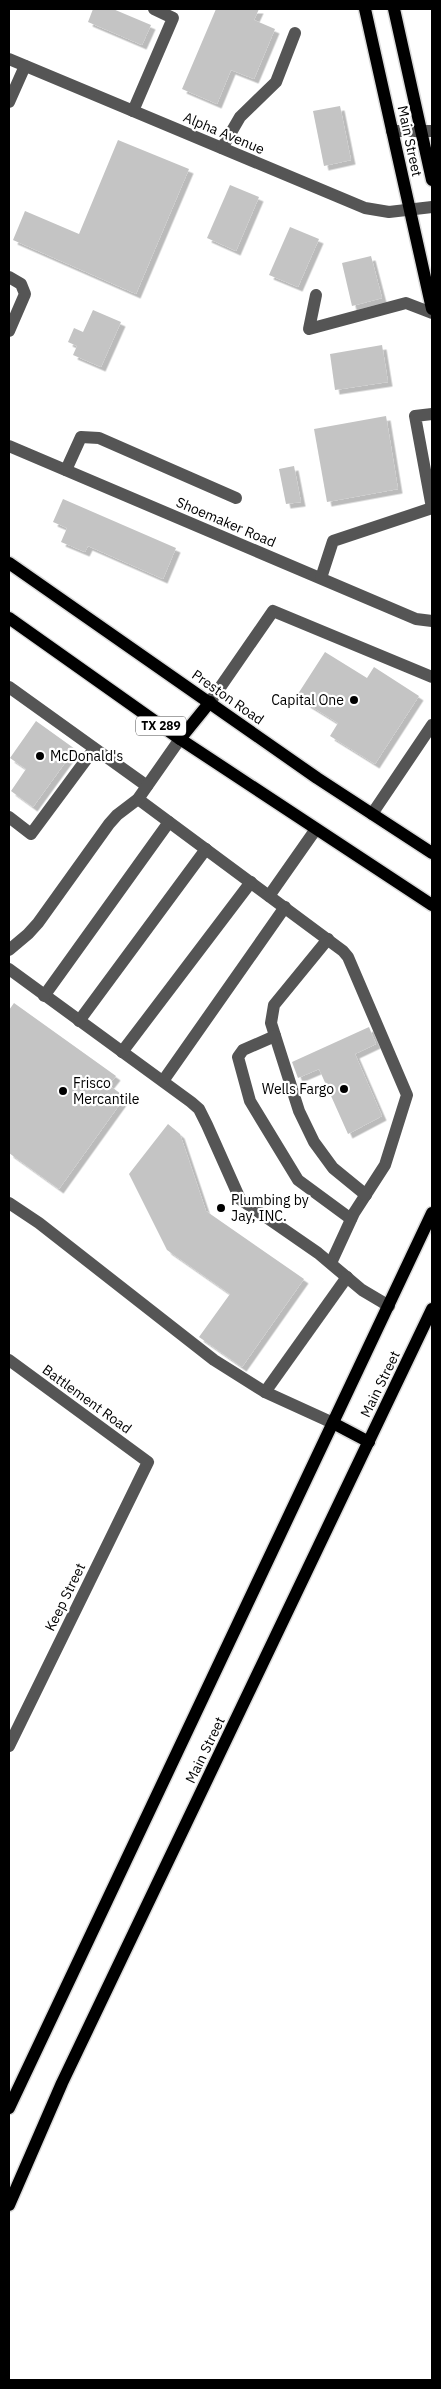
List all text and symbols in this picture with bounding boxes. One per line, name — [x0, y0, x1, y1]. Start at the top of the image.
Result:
street label: Main Street — [394, 104, 426, 178]
street label: Alpha Avenue — [181, 108, 268, 158]
street label: Shoemaker Road — [173, 493, 279, 551]
street label: Preston Road — [188, 666, 268, 728]
place label: Capital One — [271, 691, 344, 709]
marker: Capital One — [348, 694, 360, 706]
road number: TX 289 — [136, 716, 186, 736]
place label: McDonald's — [50, 747, 123, 765]
marker: McDonald's — [34, 750, 46, 762]
place label: Frisco Mercantile — [73, 1074, 140, 1108]
place label: Wells Fargo — [262, 1080, 334, 1098]
marker: Wells Fargo — [338, 1083, 350, 1095]
marker: Frisco Mercantile — [57, 1085, 69, 1097]
place label: Plumbing by Jay, INC. — [231, 1191, 309, 1225]
marker: Plumbing by Jay, INC. — [215, 1202, 227, 1214]
street label: Main Street — [356, 1348, 404, 1420]
street label: Battlement Road — [39, 1361, 135, 1437]
street label: Keep Street — [41, 1560, 89, 1634]
street label: Main Street — [181, 1714, 229, 1786]

